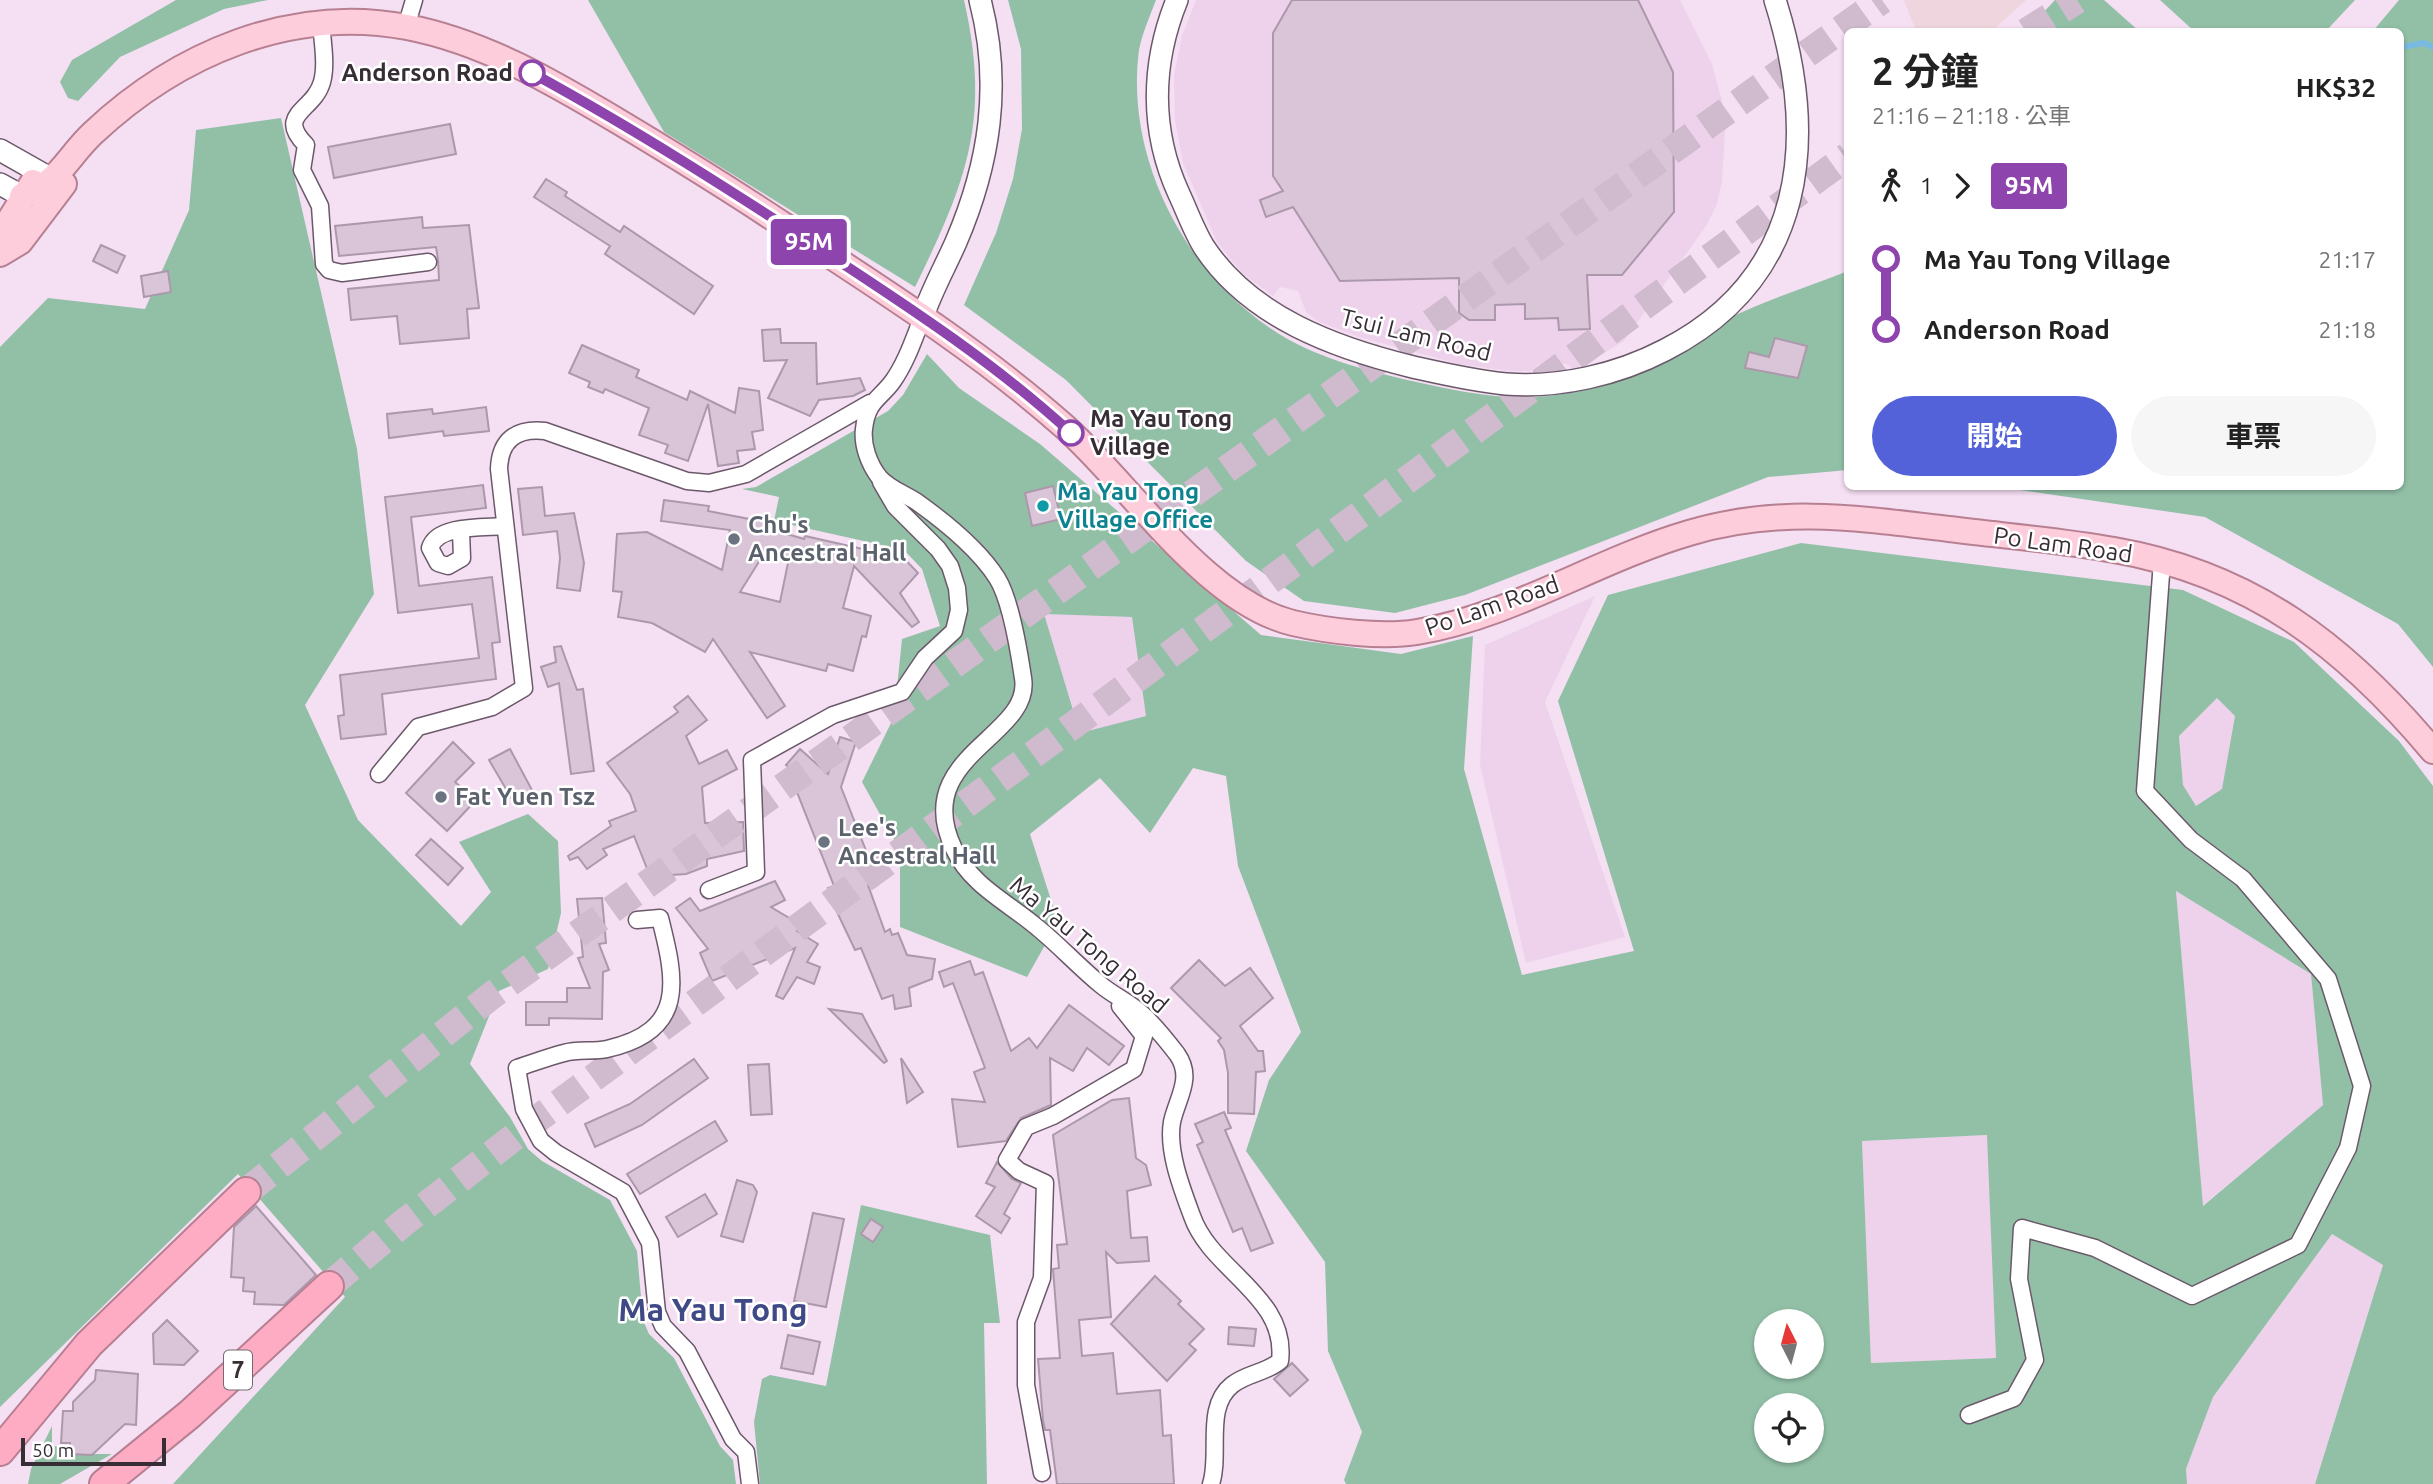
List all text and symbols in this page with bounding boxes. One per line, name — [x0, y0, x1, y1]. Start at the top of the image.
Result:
text: 2 分鐘 — [1872, 50, 1978, 92]
place label: Anderson Road — [341, 59, 513, 86]
marker: Anderson Road — [519, 60, 545, 86]
text: HK$32 — [2296, 73, 2376, 102]
text: 21:16 – 21:18 · 公車 — [1872, 103, 2071, 128]
icon: walk — [1872, 167, 1910, 205]
icon: forward — [1943, 167, 1981, 205]
text: 95M — [2005, 172, 2053, 199]
text: 1 — [1920, 173, 1933, 198]
line badge: 95M — [769, 219, 849, 265]
text: 95M — [785, 228, 833, 255]
text: Ma Yau Tong Village — [1924, 245, 2171, 274]
text: 21:17 — [2318, 247, 2376, 272]
street label: Tsui Lam Road — [1338, 303, 1494, 366]
text: Anderson Road — [1924, 315, 2110, 344]
text: 21:18 — [2318, 317, 2376, 342]
button: 開始 — [1872, 396, 2117, 476]
button: 車票 — [2131, 396, 2376, 476]
place label: Ma Yau Tong Village — [1090, 405, 1232, 460]
marker: Ma Yau Tong Village — [1058, 420, 1084, 446]
place label: Ma Yau Tong Village Office — [1057, 478, 1213, 533]
marker: Ma Yau Tong Village Office — [1035, 498, 1051, 514]
place label: Chu's Ancestral Hall — [748, 511, 906, 566]
street label: Po Lam Road — [1992, 521, 2134, 568]
marker: Chu's Ancestral Hall — [726, 531, 742, 547]
street label: Po Lam Road — [1421, 570, 1562, 641]
place label: Fat Yuen Tsz — [455, 783, 595, 810]
marker: Fat Yuen Tsz — [433, 789, 449, 805]
place label: Lee's Ancestral Hall — [838, 814, 996, 869]
marker: Lee's Ancestral Hall — [816, 834, 832, 850]
street label: Ma Yau Tong Road — [1005, 871, 1174, 1019]
district label: Ma Yau Tong — [618, 1291, 808, 1327]
north arrow — [1754, 1309, 1824, 1379]
map controls — [1754, 1309, 1824, 1463]
road number: 7 — [224, 1350, 252, 1390]
button: locate — [1754, 1393, 1824, 1463]
scale bar — [21, 1435, 166, 1467]
text: 50 m — [32, 1439, 74, 1461]

